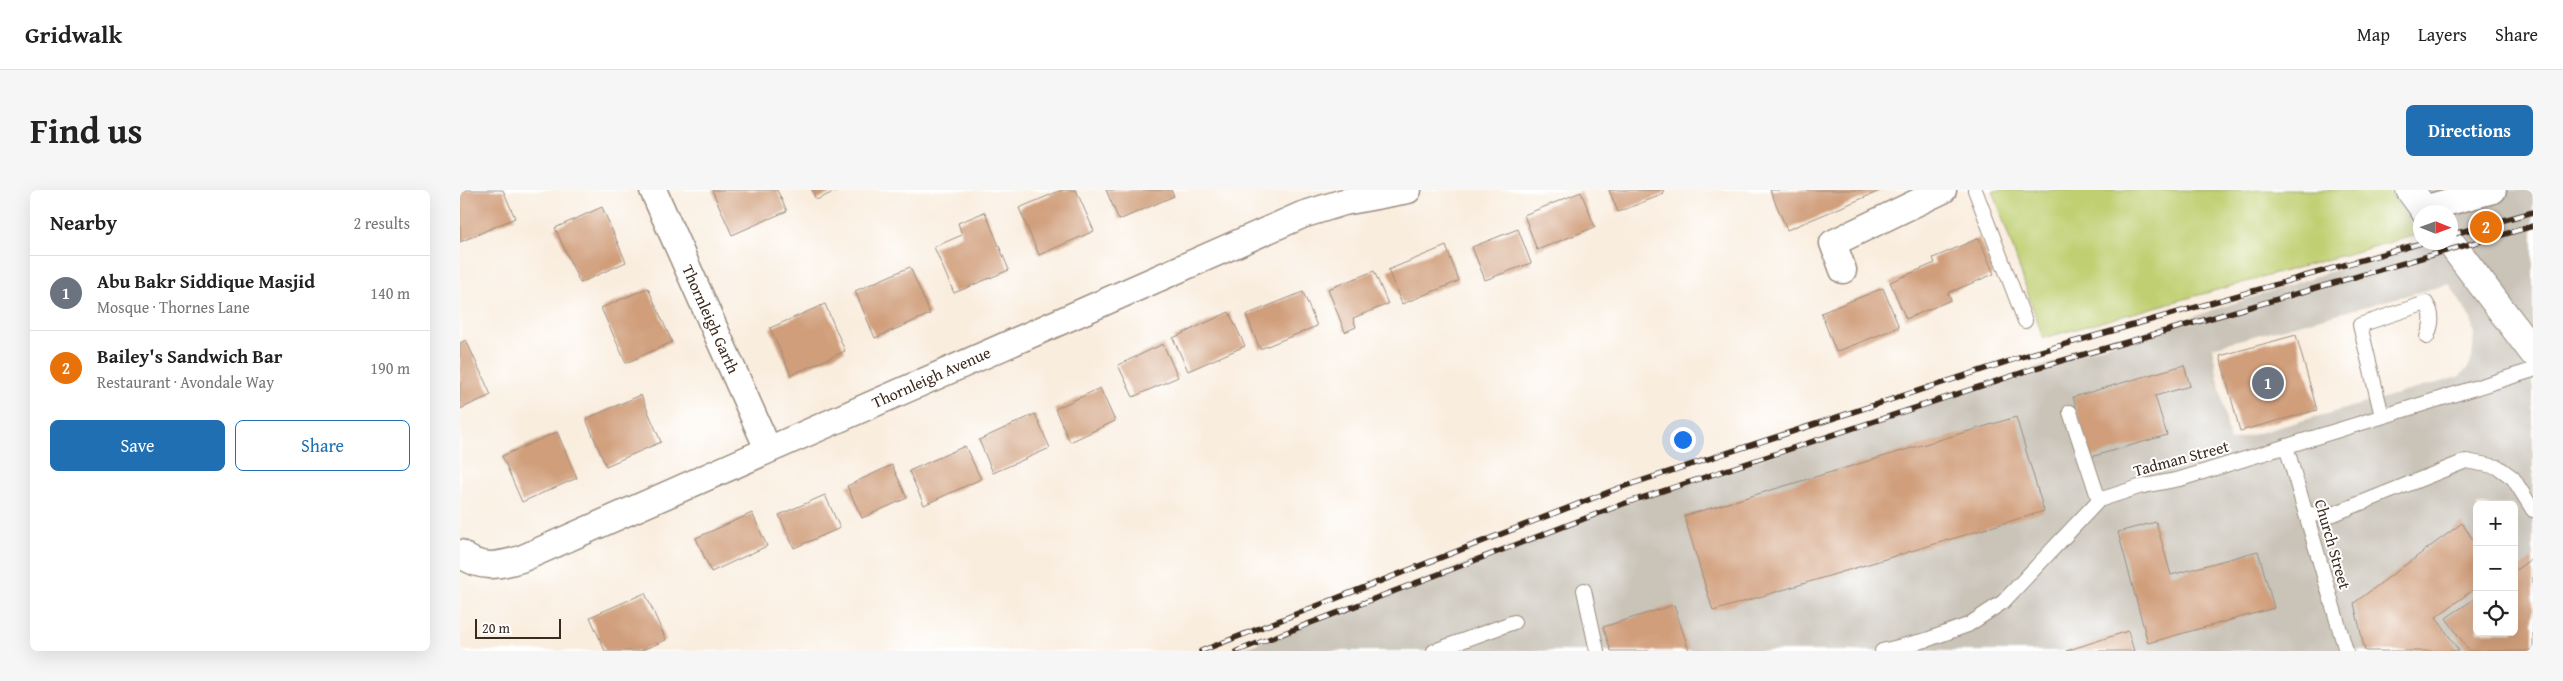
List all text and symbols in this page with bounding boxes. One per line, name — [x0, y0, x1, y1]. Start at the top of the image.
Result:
text: Gridwalk — [25, 17, 122, 52]
text: Map — [2357, 21, 2390, 48]
text: Layers — [2418, 21, 2467, 48]
text: Share — [2495, 21, 2538, 48]
text: Find us — [30, 105, 143, 156]
button: Directions — [2406, 105, 2533, 156]
north arrow — [2413, 205, 2458, 250]
text: Nearby — [50, 207, 117, 238]
pin: 2 — [2470, 208, 2502, 246]
text: 2 results — [353, 211, 410, 235]
street label: Thornleigh Garth — [676, 261, 746, 377]
text: Abu Bakr Siddique Masjid — [97, 267, 315, 295]
text: 1 — [62, 281, 70, 305]
text: 140 m — [370, 281, 410, 305]
text: Mosque · Thornes Lane — [97, 295, 250, 319]
street label: Thornleigh Avenue — [868, 340, 994, 414]
text: Bailey's Sandwich Bar — [97, 342, 283, 370]
text: 2 — [62, 356, 70, 380]
text: 190 m — [370, 356, 410, 380]
pin: 1 — [2252, 364, 2284, 402]
text: Restaurant · Avondale Way — [97, 370, 274, 394]
button: Save — [50, 420, 225, 471]
button: Share — [235, 420, 410, 471]
your location — [1670, 427, 1696, 453]
street label: Tadman Street — [2131, 434, 2232, 482]
street label: Church Street — [2309, 496, 2357, 592]
map controls — [2473, 501, 2518, 636]
button: + — [2473, 501, 2518, 546]
button: − — [2473, 546, 2518, 591]
button: locate — [2473, 591, 2518, 636]
scale bar — [475, 616, 561, 639]
text: 20 m — [482, 618, 510, 638]

